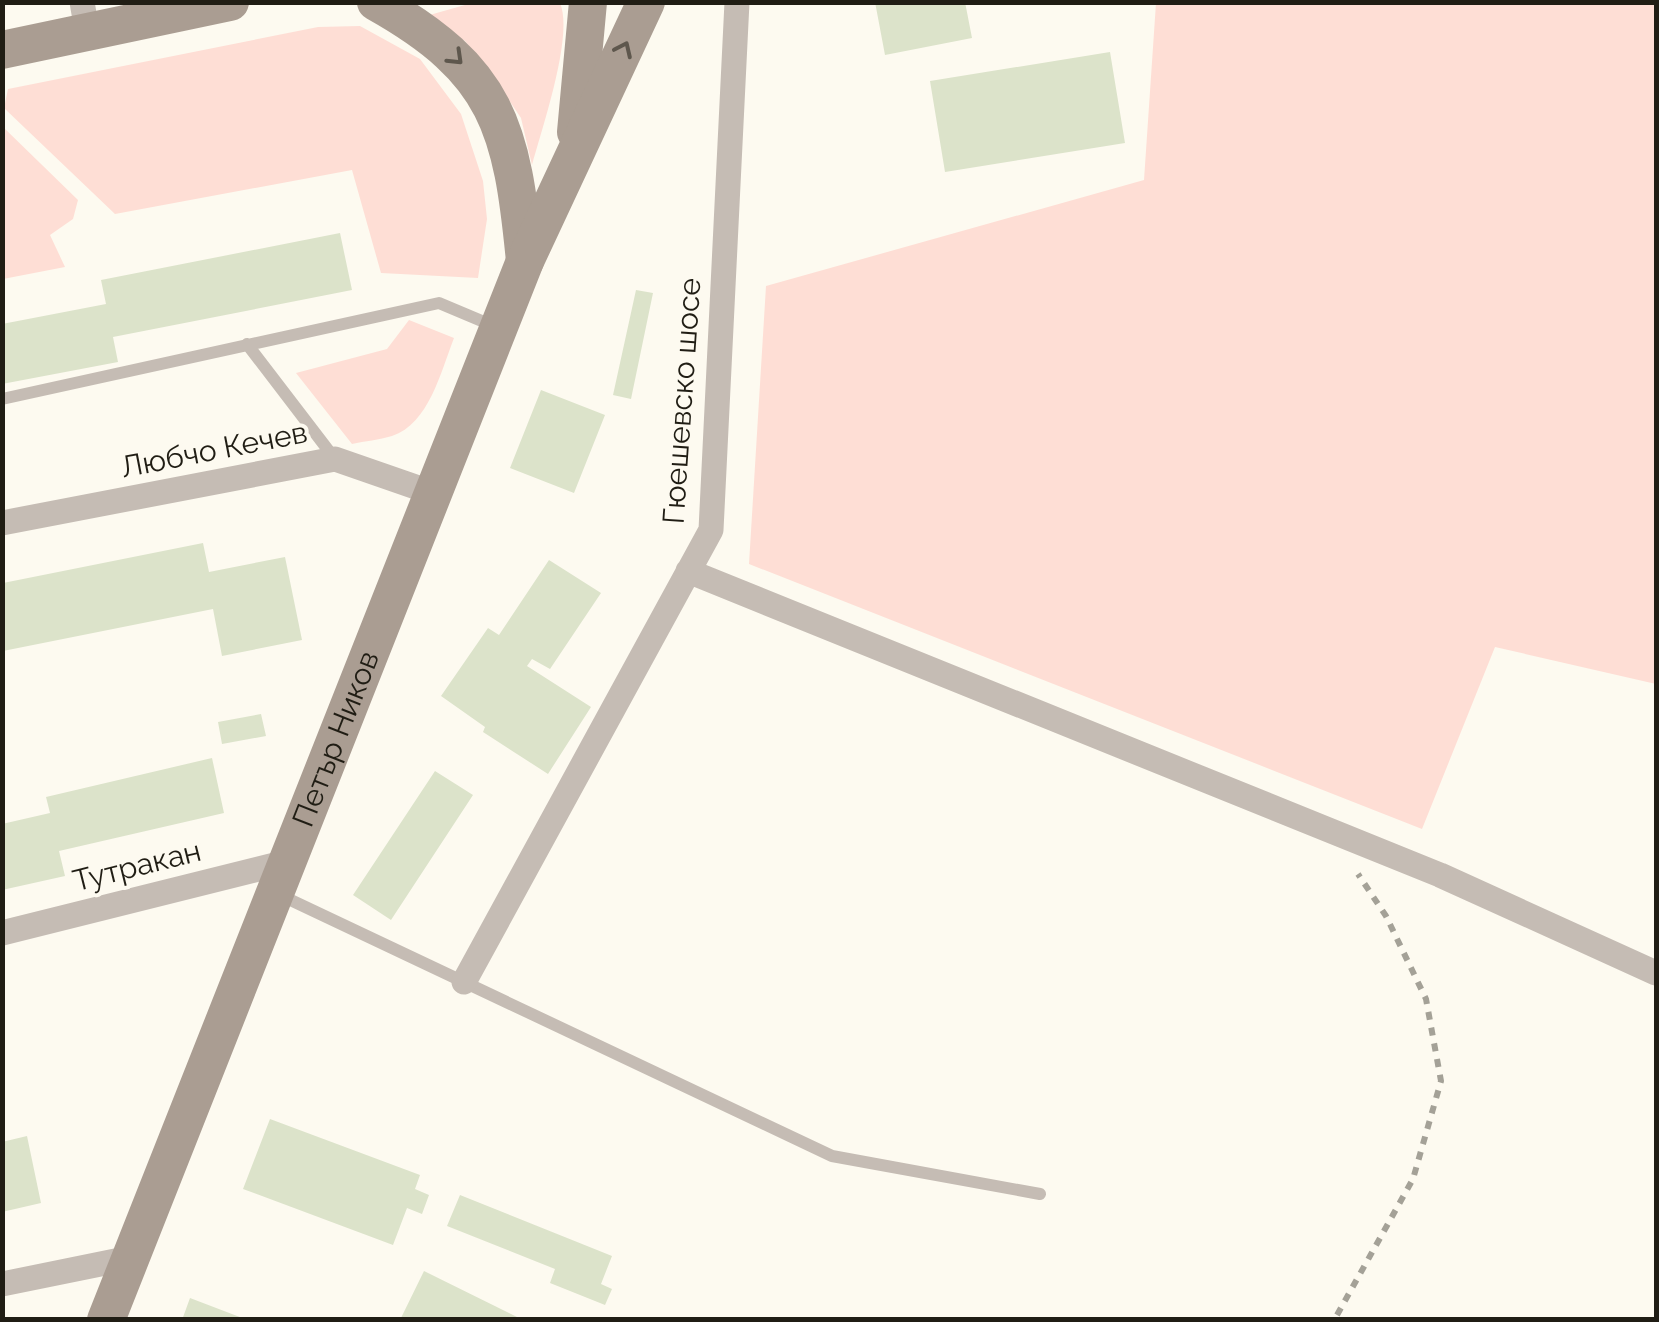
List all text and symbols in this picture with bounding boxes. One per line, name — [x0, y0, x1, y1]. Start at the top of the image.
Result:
one-way arrow — [612, 41, 632, 59]
one-way arrow — [444, 47, 462, 65]
street label: Гюешевско шосе — [655, 277, 708, 525]
street label: Любчо Кечев — [118, 414, 310, 485]
street label: Петър Ников — [285, 646, 386, 832]
street label: Тутракан — [69, 833, 205, 898]

